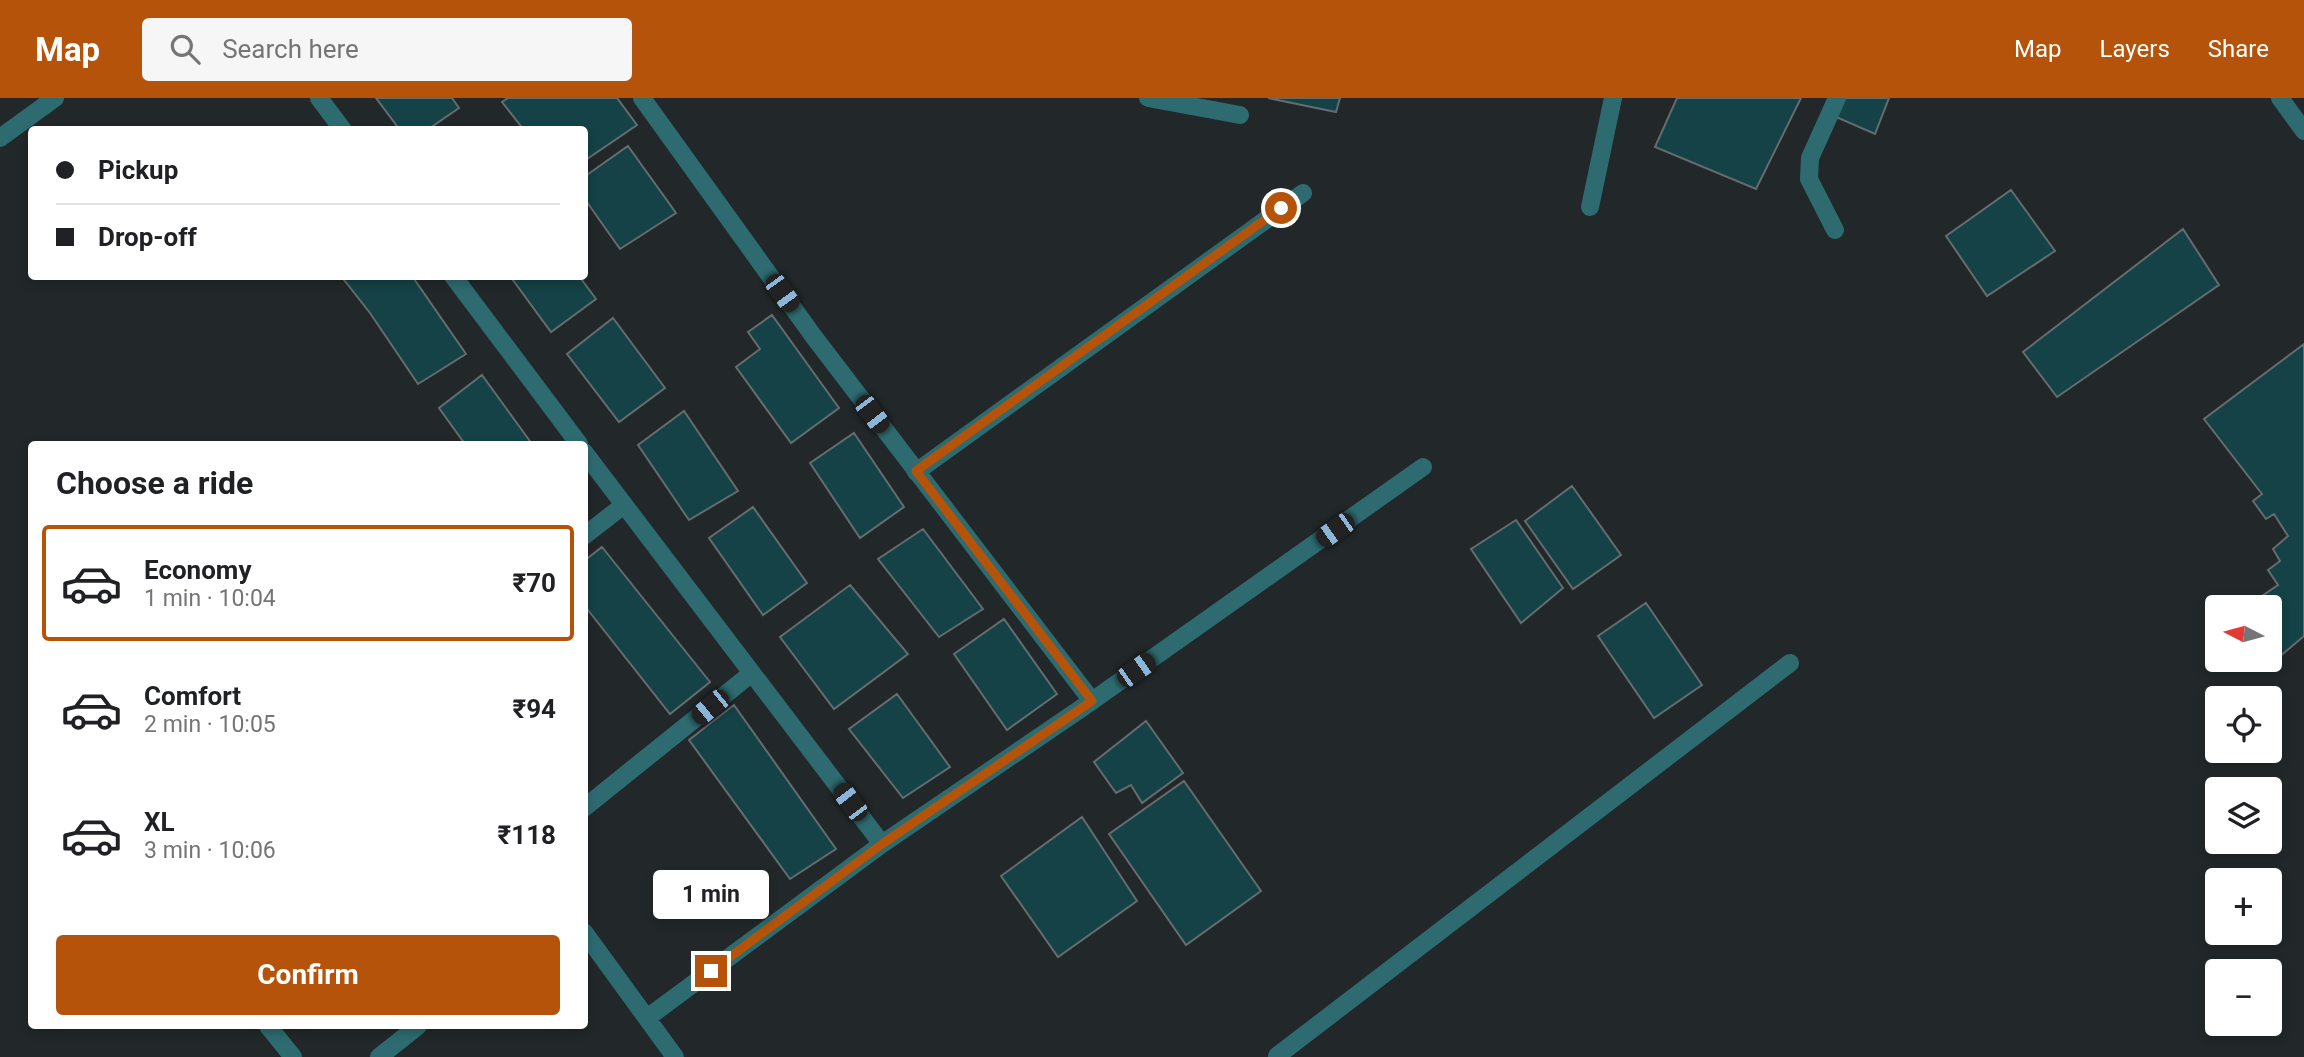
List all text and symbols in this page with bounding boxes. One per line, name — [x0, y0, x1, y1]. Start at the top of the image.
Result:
search box — [142, 18, 632, 81]
text: Map — [35, 30, 100, 69]
icon: search — [166, 30, 204, 68]
text: Search here — [222, 34, 359, 64]
text: Map — [2014, 35, 2062, 63]
text: Layers — [2100, 35, 2170, 63]
text: Share — [2208, 35, 2269, 63]
text: Pickup — [98, 155, 178, 185]
route start — [1265, 192, 1297, 224]
text: Drop-off — [98, 222, 197, 252]
car — [762, 270, 803, 316]
car — [851, 391, 894, 437]
text: Choose a ride — [56, 464, 253, 502]
car — [1312, 509, 1359, 551]
icon: car — [60, 552, 123, 615]
text: Economy — [144, 555, 251, 585]
text: ₹70 — [512, 568, 556, 598]
text: 1 min · 10:04 — [144, 585, 276, 612]
north arrow — [2205, 595, 2282, 672]
map controls — [2205, 595, 2282, 1036]
car — [1113, 649, 1160, 691]
icon: car — [60, 678, 123, 741]
text: Comfort — [144, 681, 241, 711]
car — [688, 686, 733, 728]
button: locate — [2205, 686, 2282, 763]
text: ₹94 — [512, 694, 556, 724]
text: 2 min · 10:05 — [144, 711, 276, 738]
button: layers — [2205, 777, 2282, 854]
car — [829, 779, 872, 825]
icon: car — [60, 804, 123, 867]
text: XL — [144, 807, 175, 837]
text: ₹118 — [498, 820, 556, 850]
text: 3 min · 10:06 — [144, 837, 276, 864]
button: + — [2205, 868, 2282, 945]
callout: 1 min — [653, 870, 769, 918]
text: 1 min — [682, 881, 740, 908]
button: Confirm — [56, 935, 560, 1015]
route end — [695, 955, 727, 987]
button: − — [2205, 959, 2282, 1036]

